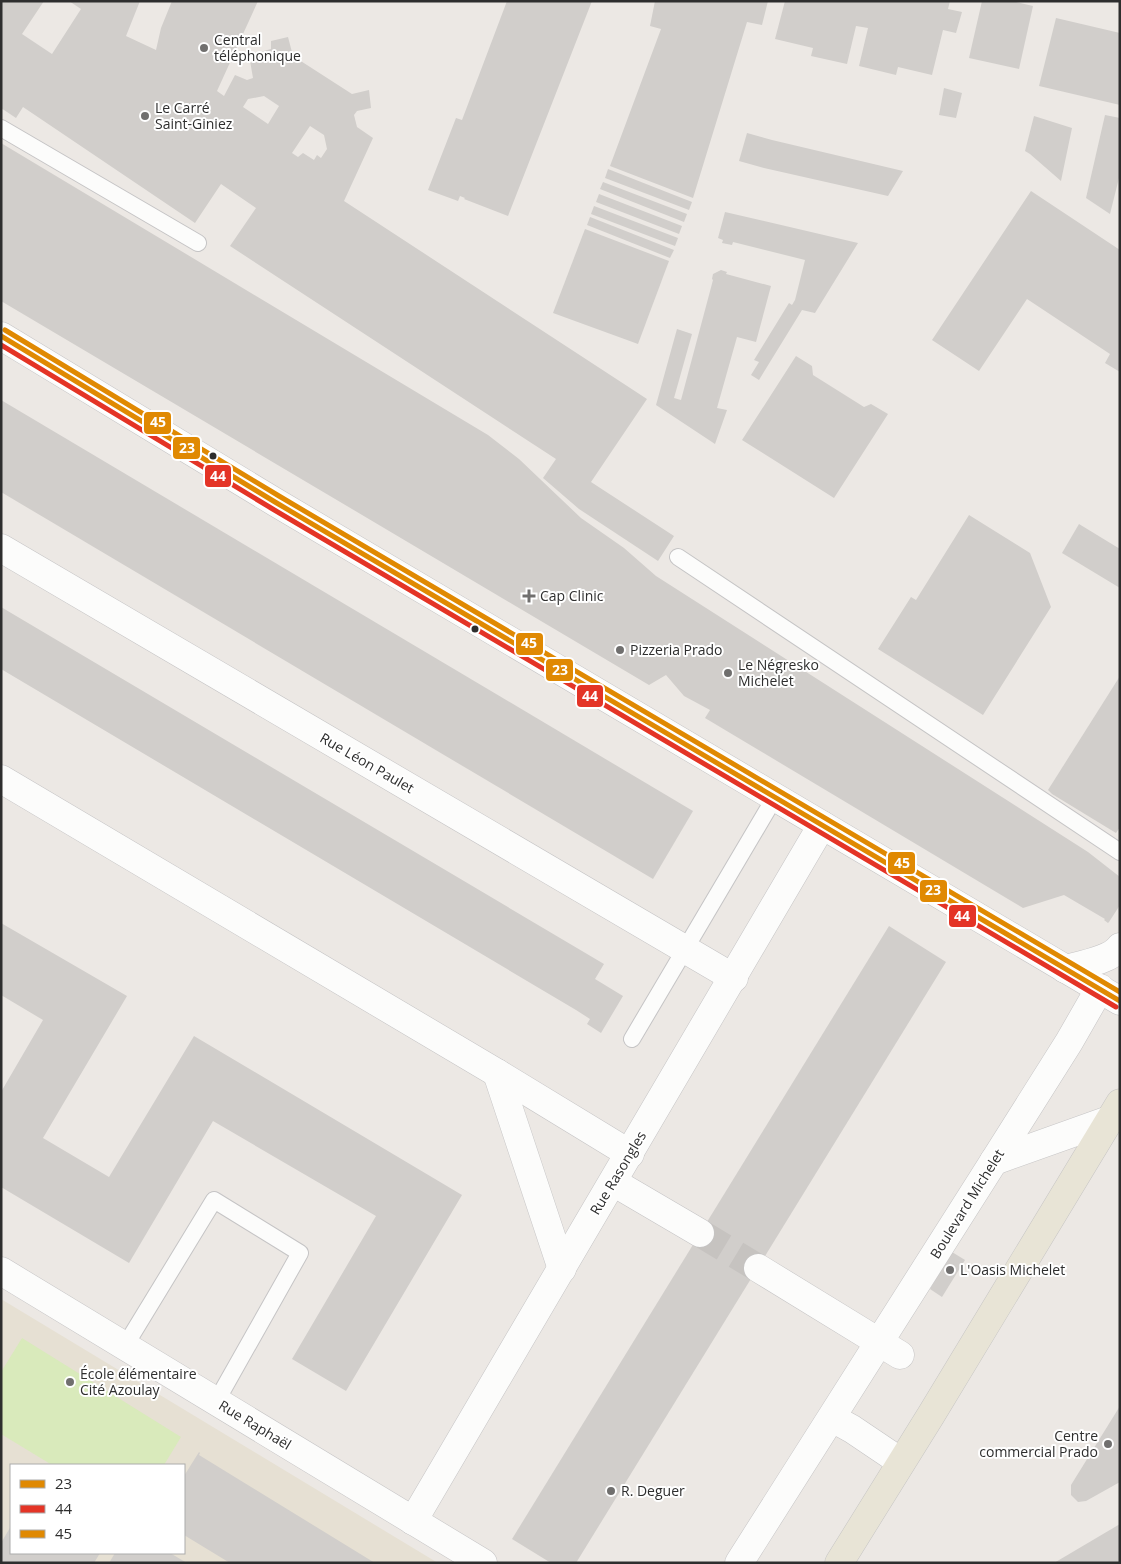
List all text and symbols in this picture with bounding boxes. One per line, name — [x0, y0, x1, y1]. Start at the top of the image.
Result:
place label: Central téléphonique — [214, 30, 301, 65]
marker: Central téléphonique — [198, 42, 210, 54]
place label: Le Carré Saint-Giniez — [155, 98, 233, 133]
marker: Le Carré Saint-Giniez — [139, 110, 151, 122]
line badge: 45 — [143, 411, 172, 435]
text: 45 — [150, 412, 166, 431]
line badge: 23 — [172, 436, 201, 460]
text: 23 — [179, 438, 195, 457]
unlabelled marker — [208, 451, 218, 461]
line badge: 44 — [204, 464, 232, 488]
text: 44 — [210, 466, 226, 485]
place label: Cap Clinic — [540, 586, 604, 605]
marker: Cap Clinic — [522, 589, 536, 603]
unlabelled marker — [470, 624, 480, 634]
line badge: 45 — [515, 632, 544, 656]
text: 45 — [521, 633, 537, 652]
place label: Pizzeria Prado — [630, 640, 723, 659]
marker: Pizzeria Prado — [614, 644, 626, 656]
place label: Le Négresko Michelet — [738, 655, 819, 690]
line badge: 23 — [545, 658, 574, 682]
text: 23 — [552, 660, 568, 679]
marker: Le Négresko Michelet — [722, 667, 734, 679]
line badge: 44 — [576, 684, 604, 708]
text: 44 — [582, 686, 598, 705]
street label: Rue Léon Paulet — [317, 728, 418, 797]
line badge: 45 — [887, 851, 916, 875]
text: 45 — [894, 853, 910, 872]
line badge: 23 — [919, 879, 948, 903]
text: 23 — [925, 880, 941, 899]
line badge: 44 — [948, 904, 977, 928]
text: 44 — [954, 906, 970, 925]
street label: Rue Rasongles — [585, 1127, 650, 1218]
street label: Boulevard Michelet — [925, 1145, 1008, 1262]
place label: L'Oasis Michelet — [960, 1260, 1065, 1279]
marker: L'Oasis Michelet — [944, 1264, 956, 1276]
place label: École élémentaire Cité Azoulay — [80, 1364, 197, 1399]
marker: École élémentaire Cité Azoulay — [64, 1376, 76, 1388]
street label: Rue Raphaël — [215, 1395, 295, 1454]
place label: Centre commercial Prado — [979, 1426, 1098, 1461]
marker: Centre commercial Prado — [1102, 1438, 1114, 1450]
legend — [10, 1464, 185, 1554]
text: 23 — [55, 1473, 72, 1493]
place label: R. Deguer — [621, 1481, 685, 1500]
marker: R. Deguer — [605, 1485, 617, 1497]
text: 44 — [55, 1498, 73, 1518]
text: 45 — [55, 1523, 72, 1543]

